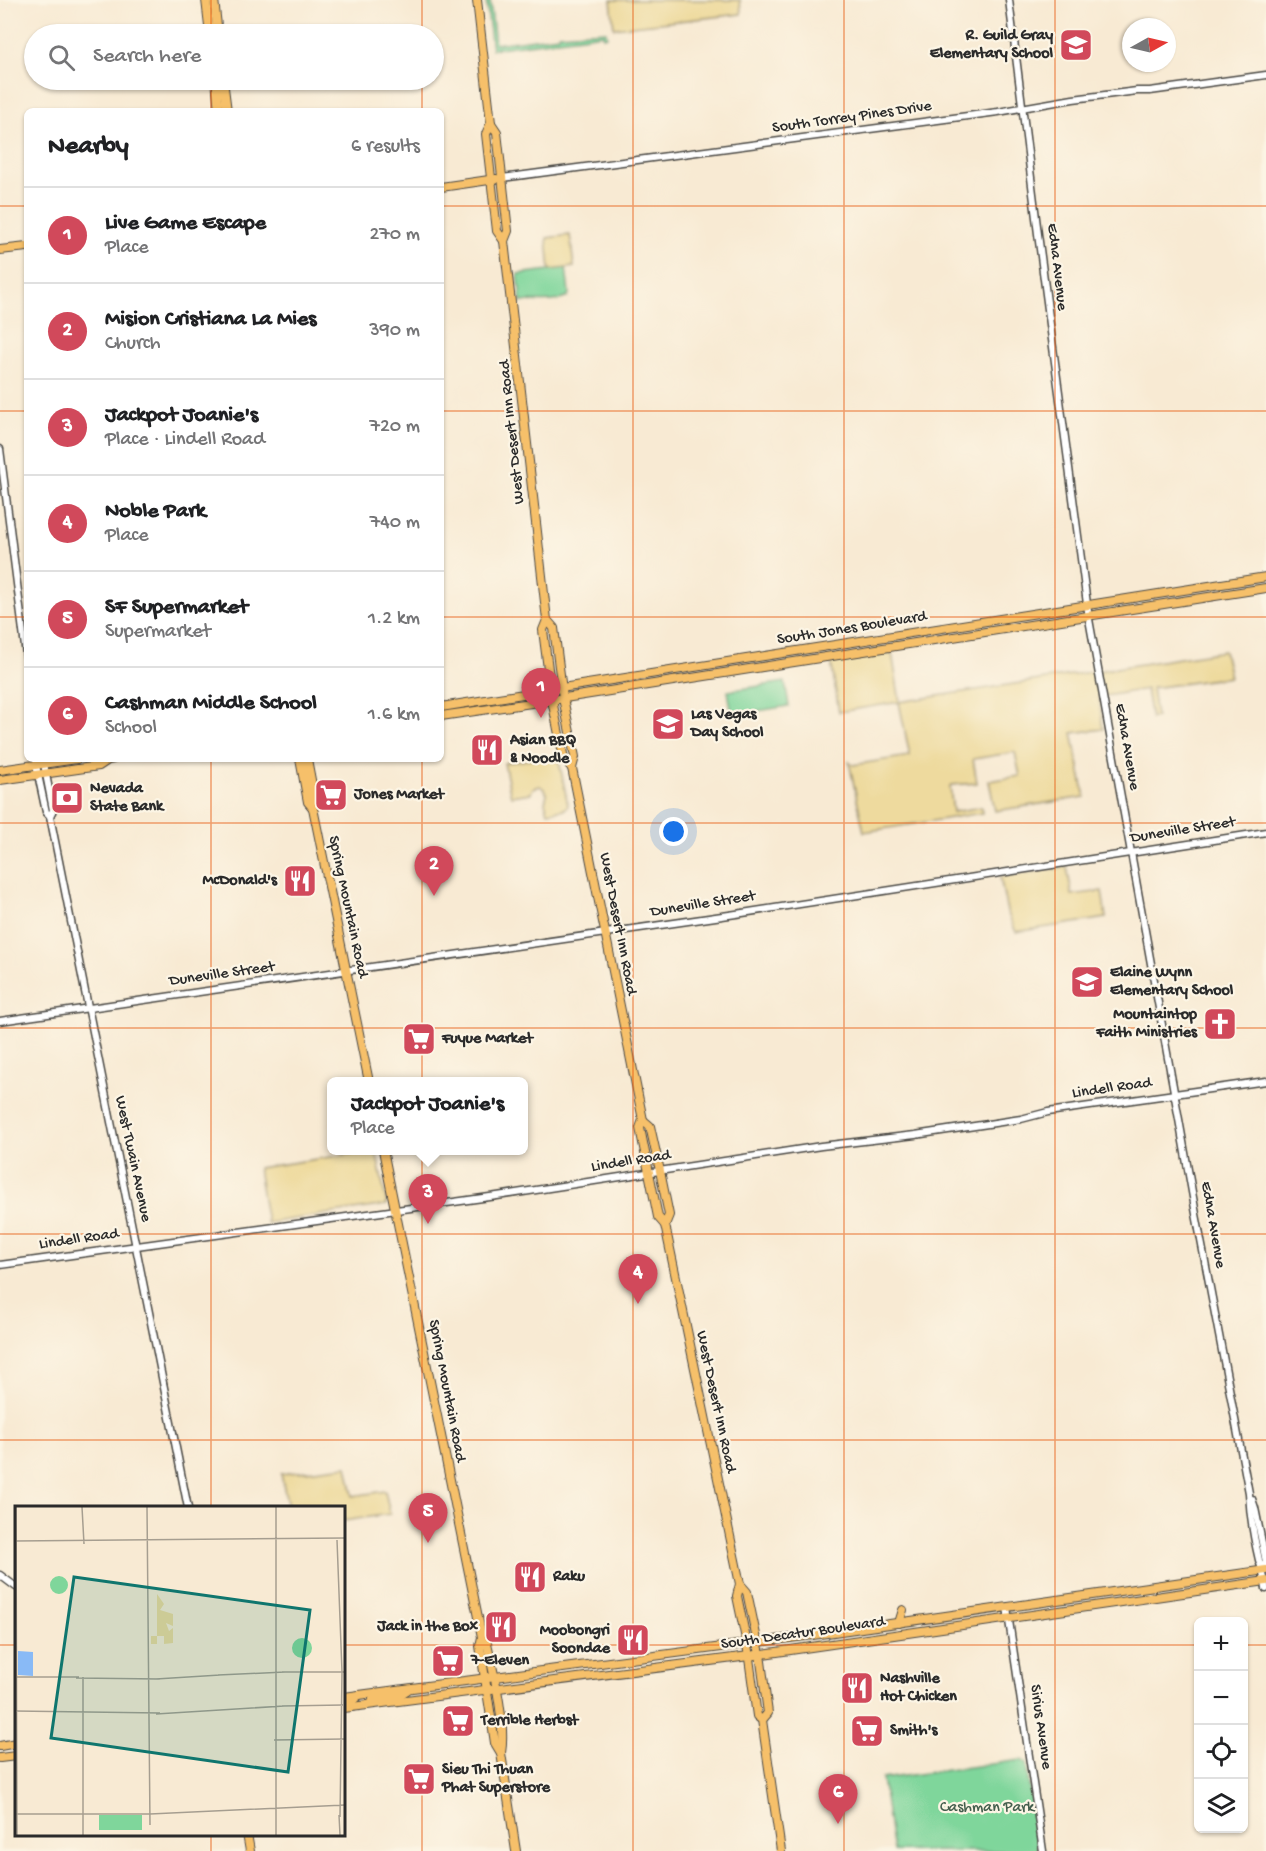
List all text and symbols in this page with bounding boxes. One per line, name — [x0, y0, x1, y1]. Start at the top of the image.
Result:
north arrow — [1122, 18, 1176, 72]
search box — [24, 24, 444, 90]
place label: R. Guild Gray Elementary School — [930, 27, 1053, 64]
school or university icon: R. Guild Gray Elementary School — [1058, 27, 1094, 63]
icon: search — [45, 41, 78, 74]
text: Search here — [93, 44, 201, 70]
street label: South Torrey Pines Drive — [771, 97, 934, 139]
text: Nearby — [48, 132, 129, 163]
text: 6 results — [351, 136, 420, 159]
text: Live Game Escape — [105, 211, 266, 237]
street label: Edna Avenue — [1041, 222, 1071, 312]
text: 1 — [63, 224, 72, 247]
text: 270 m — [370, 224, 420, 247]
text: Place — [105, 237, 149, 260]
text: Mision Cristiana La Mies — [105, 307, 316, 333]
text: 2 — [63, 320, 72, 343]
text: 390 m — [369, 320, 420, 343]
text: Church — [105, 333, 161, 356]
street label: West Desert Inn Road — [496, 357, 530, 505]
text: Jackpot Joanie's — [105, 403, 258, 429]
text: 3 — [62, 416, 73, 439]
text: 720 m — [370, 416, 420, 439]
text: Place · Lindell Road — [105, 429, 265, 452]
text: Noble Park — [105, 499, 206, 525]
text: 4 — [63, 512, 72, 535]
text: 740 m — [370, 512, 420, 535]
text: Place — [105, 525, 149, 548]
text: SF Supermarket — [105, 595, 248, 621]
text: 5 — [62, 608, 73, 631]
text: 1.2 km — [368, 608, 420, 631]
street label: South Jones Boulevard — [776, 608, 930, 650]
text: Supermarket — [105, 621, 211, 644]
pin: 1 — [522, 668, 560, 718]
text: Cashman Middle School — [105, 691, 317, 717]
street label: Edna Avenue — [1109, 702, 1143, 793]
text: 6 — [62, 704, 73, 727]
text: 1.6 km — [368, 704, 420, 727]
school or university icon: Las Vegas Day School — [650, 706, 686, 742]
place label: Las Vegas Day School — [689, 706, 764, 743]
text: School — [105, 717, 157, 740]
restaurant icon: Asian BBQ & Noodle — [469, 732, 505, 768]
place label: Asian BBQ & Noodle — [509, 732, 576, 769]
supermarket icon: Jones Market — [313, 777, 349, 813]
bank icon: Nevada State Bank — [49, 780, 85, 816]
place label: Nevada State Bank — [90, 780, 165, 817]
place label: Jones Market — [353, 786, 445, 805]
street label: Duneville Street — [1128, 813, 1238, 849]
your location — [659, 817, 688, 846]
street label: Spring Mountain Road — [323, 834, 372, 981]
pin: 2 — [414, 846, 454, 896]
street label: West Desert Inn Road — [594, 851, 640, 998]
restaurant icon: McDonald's — [282, 863, 318, 899]
place label: McDonald's — [202, 872, 278, 891]
street label: Duneville Street — [648, 887, 758, 923]
street label: Duneville Street — [167, 958, 277, 992]
school or university icon: Elaine Wynn Elementary School — [1069, 964, 1105, 1000]
place label: Elaine Wynn Elementary School — [1110, 964, 1234, 1001]
place label: Mountaintop Faith Ministries — [1095, 1006, 1198, 1043]
church icon: Mountaintop Faith Ministries — [1202, 1006, 1238, 1042]
supermarket icon: Fuyue Market — [401, 1021, 437, 1057]
place label: Fuyue Market — [441, 1030, 534, 1049]
street label: Lindell Road — [1071, 1074, 1155, 1104]
popup — [327, 1077, 528, 1155]
text: Jackpot Joanie's — [351, 1092, 504, 1118]
street label: West Twain Avenue — [109, 1094, 155, 1225]
text: Place — [351, 1118, 395, 1141]
street label: Lindell Road — [590, 1146, 674, 1178]
pin: 3 — [408, 1174, 448, 1224]
street label: Edna Avenue — [1195, 1180, 1229, 1271]
street label: Lindell Road — [38, 1225, 122, 1255]
pin: 4 — [618, 1254, 658, 1304]
street label: Spring Mountain Road — [423, 1318, 469, 1465]
street label: West Desert Inn Road — [691, 1329, 740, 1476]
pin: 5 — [408, 1494, 448, 1543]
inset map — [15, 1506, 345, 1836]
restaurant icon: Raku — [512, 1559, 548, 1595]
place label: Raku — [552, 1568, 585, 1587]
restaurant icon: Jack in the Box — [483, 1609, 519, 1645]
street label: South Decatur Boulevard — [720, 1613, 888, 1655]
map controls — [1194, 1617, 1248, 1833]
button: + — [1194, 1617, 1248, 1671]
place label: Jack in the Box — [376, 1618, 479, 1637]
place label: Moobongri Soondae — [540, 1622, 611, 1659]
restaurant icon: Moobongri Soondae — [615, 1622, 651, 1658]
supermarket icon: 7-Eleven — [430, 1643, 466, 1679]
place label: 7-Eleven — [470, 1652, 529, 1671]
restaurant icon: Nashville Hot Chicken — [839, 1670, 875, 1706]
place label: Nashville Hot Chicken — [880, 1670, 957, 1707]
button: − — [1194, 1671, 1248, 1725]
street label: Sirius Avenue — [1025, 1683, 1055, 1771]
supermarket icon: Terrible Herbst — [440, 1703, 476, 1739]
place label: Terrible Herbst — [479, 1712, 580, 1731]
supermarket icon: Smith's — [849, 1713, 885, 1749]
place label: Smith's — [890, 1722, 938, 1741]
button: locate — [1194, 1725, 1248, 1779]
supermarket icon: Sieu Thi Thuan Phat Superstore — [401, 1761, 437, 1797]
place label: Sieu Thi Thuan Phat Superstore — [441, 1761, 551, 1798]
pin: 6 — [818, 1774, 858, 1824]
button: layers — [1194, 1779, 1248, 1833]
park label: Cashman Park — [940, 1799, 1036, 1818]

